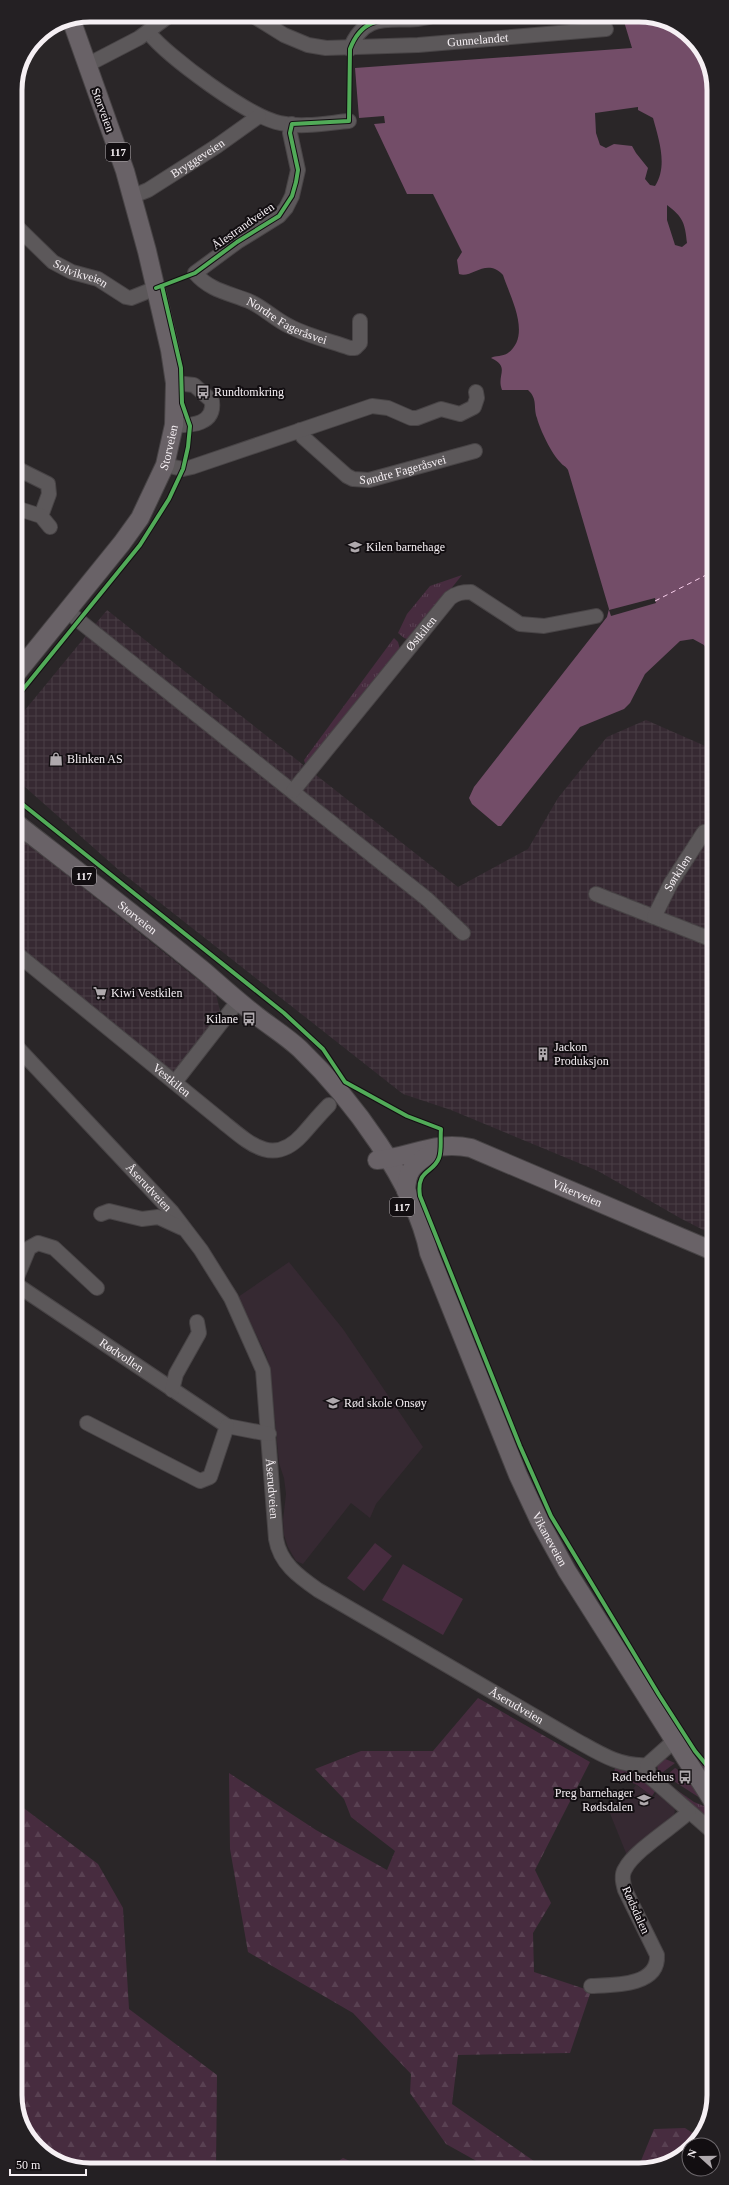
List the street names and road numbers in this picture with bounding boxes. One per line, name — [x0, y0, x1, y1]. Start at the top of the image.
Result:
street label: Gunnelandet — [447, 30, 510, 49]
street label: Storveien — [89, 86, 117, 134]
street label: Bryggeveien — [168, 136, 227, 181]
road number: 117 — [106, 143, 130, 161]
street label: Ålestrandveien — [209, 199, 277, 253]
street label: Solvikveien — [51, 256, 110, 290]
street label: Nordre Fageråsvei — [245, 294, 329, 347]
street label: Storveien — [157, 423, 181, 472]
street label: Søndre Fageråsvei — [359, 452, 448, 488]
street label: Østkilen — [403, 613, 439, 654]
street label: Sørkilen — [661, 852, 694, 894]
road number: 117 — [72, 867, 96, 885]
street label: Storveien — [115, 898, 160, 937]
street label: Vestkilen — [150, 1061, 193, 1100]
street label: Åserudveien — [123, 1160, 175, 1214]
street label: Vikerveien — [550, 1176, 604, 1210]
road number: 117 — [390, 1198, 414, 1216]
street label: Rødvollen — [97, 1335, 146, 1375]
street label: Åserudveien — [263, 1458, 281, 1519]
street label: Vikaneveien — [529, 1510, 570, 1569]
street label: Åserudveien — [487, 1684, 546, 1727]
street label: Rødsdalen — [619, 1884, 653, 1936]

